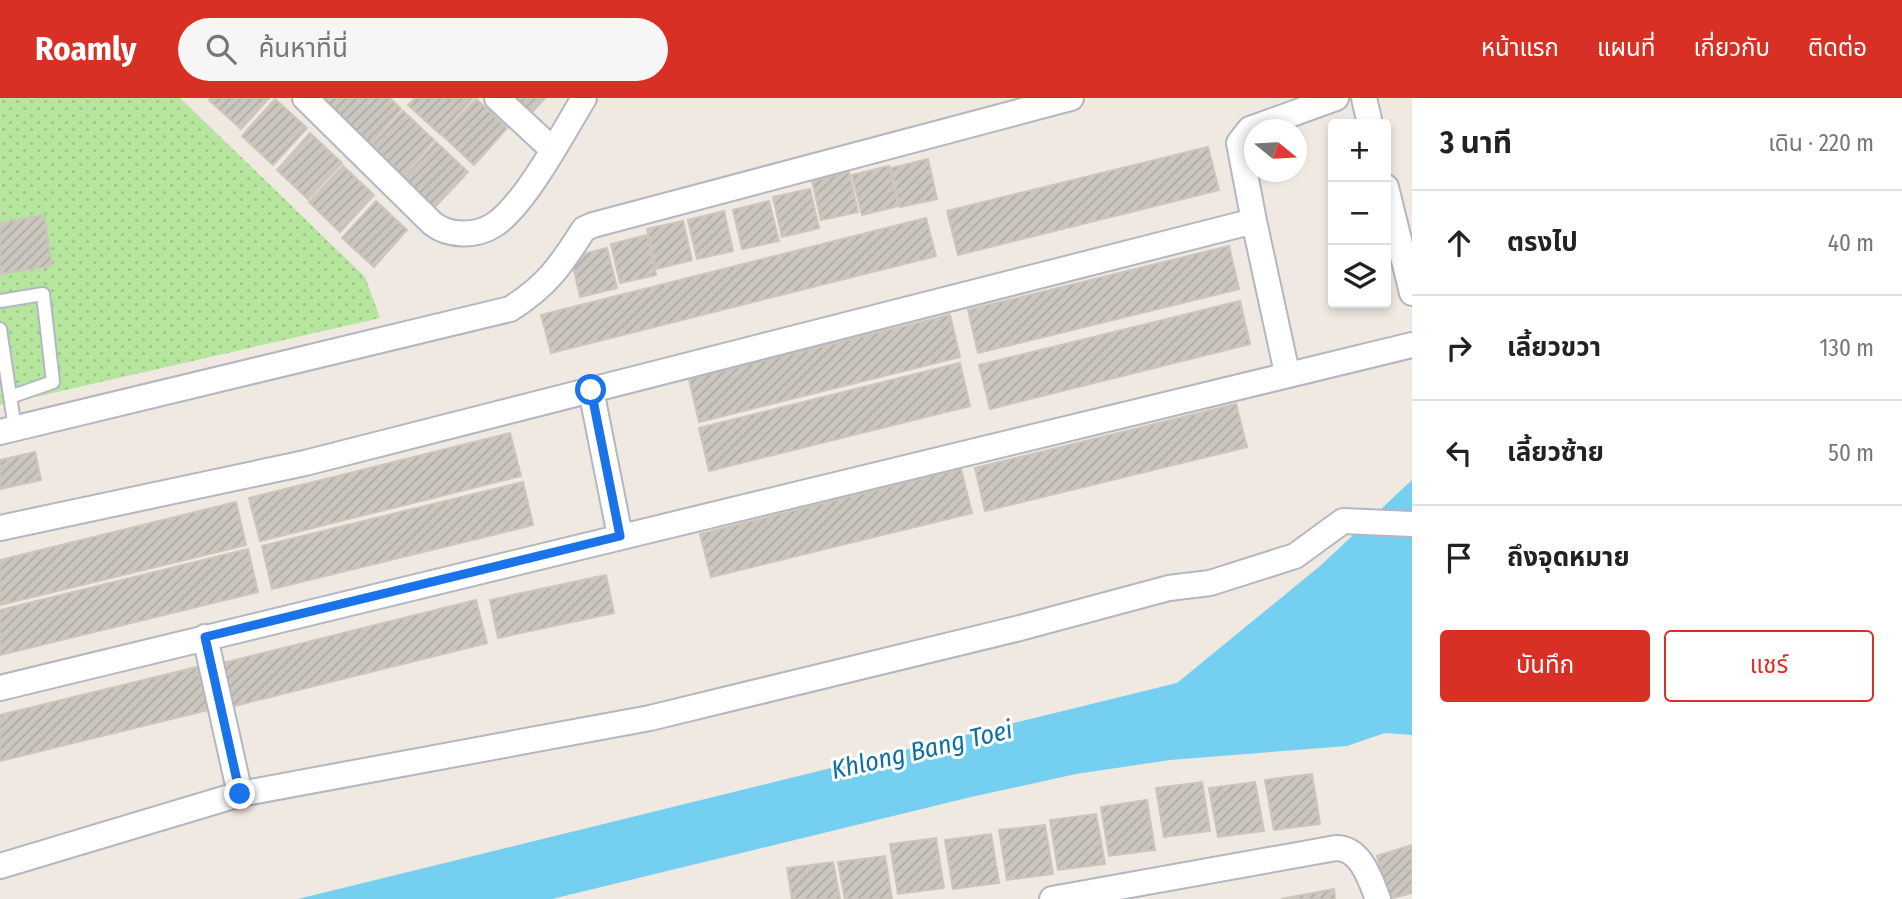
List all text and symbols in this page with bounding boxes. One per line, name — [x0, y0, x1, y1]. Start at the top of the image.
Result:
search box — [178, 18, 668, 81]
text: Roamly — [35, 29, 136, 69]
icon: search — [202, 30, 240, 68]
text: ค้นหาที่นี่ — [258, 33, 348, 64]
text: หน้าแรก — [1481, 34, 1559, 62]
text: แผนที่ — [1597, 34, 1655, 62]
text: เกี่ยวกับ — [1693, 34, 1770, 62]
text: ติดต่อ — [1808, 34, 1867, 62]
north arrow — [1244, 119, 1307, 182]
map controls — [1328, 119, 1391, 308]
button: + — [1328, 119, 1391, 182]
text: 3 นาที — [1440, 125, 1512, 161]
text: เดิน · 220 m — [1768, 129, 1874, 157]
button: − — [1328, 182, 1391, 245]
icon: ahead — [1440, 224, 1478, 262]
text: ตรงไป — [1507, 227, 1578, 258]
text: 40 m — [1828, 229, 1874, 257]
button: layers — [1328, 245, 1391, 308]
icon: right — [1440, 329, 1478, 367]
text: เลี้ยวขวา — [1507, 332, 1601, 363]
text: 130 m — [1820, 334, 1874, 362]
route start — [575, 374, 606, 405]
icon: left — [1440, 434, 1478, 472]
text: เลี้ยวซ้าย — [1507, 437, 1604, 468]
text: 50 m — [1828, 439, 1874, 467]
icon: arrive — [1440, 539, 1478, 577]
text: ถึงจุดหมาย — [1507, 542, 1630, 573]
button: บันทึก — [1440, 630, 1650, 702]
button: แชร์ — [1664, 630, 1874, 702]
water label: Khlong Bang Toei — [828, 714, 1016, 786]
route end — [224, 778, 255, 809]

